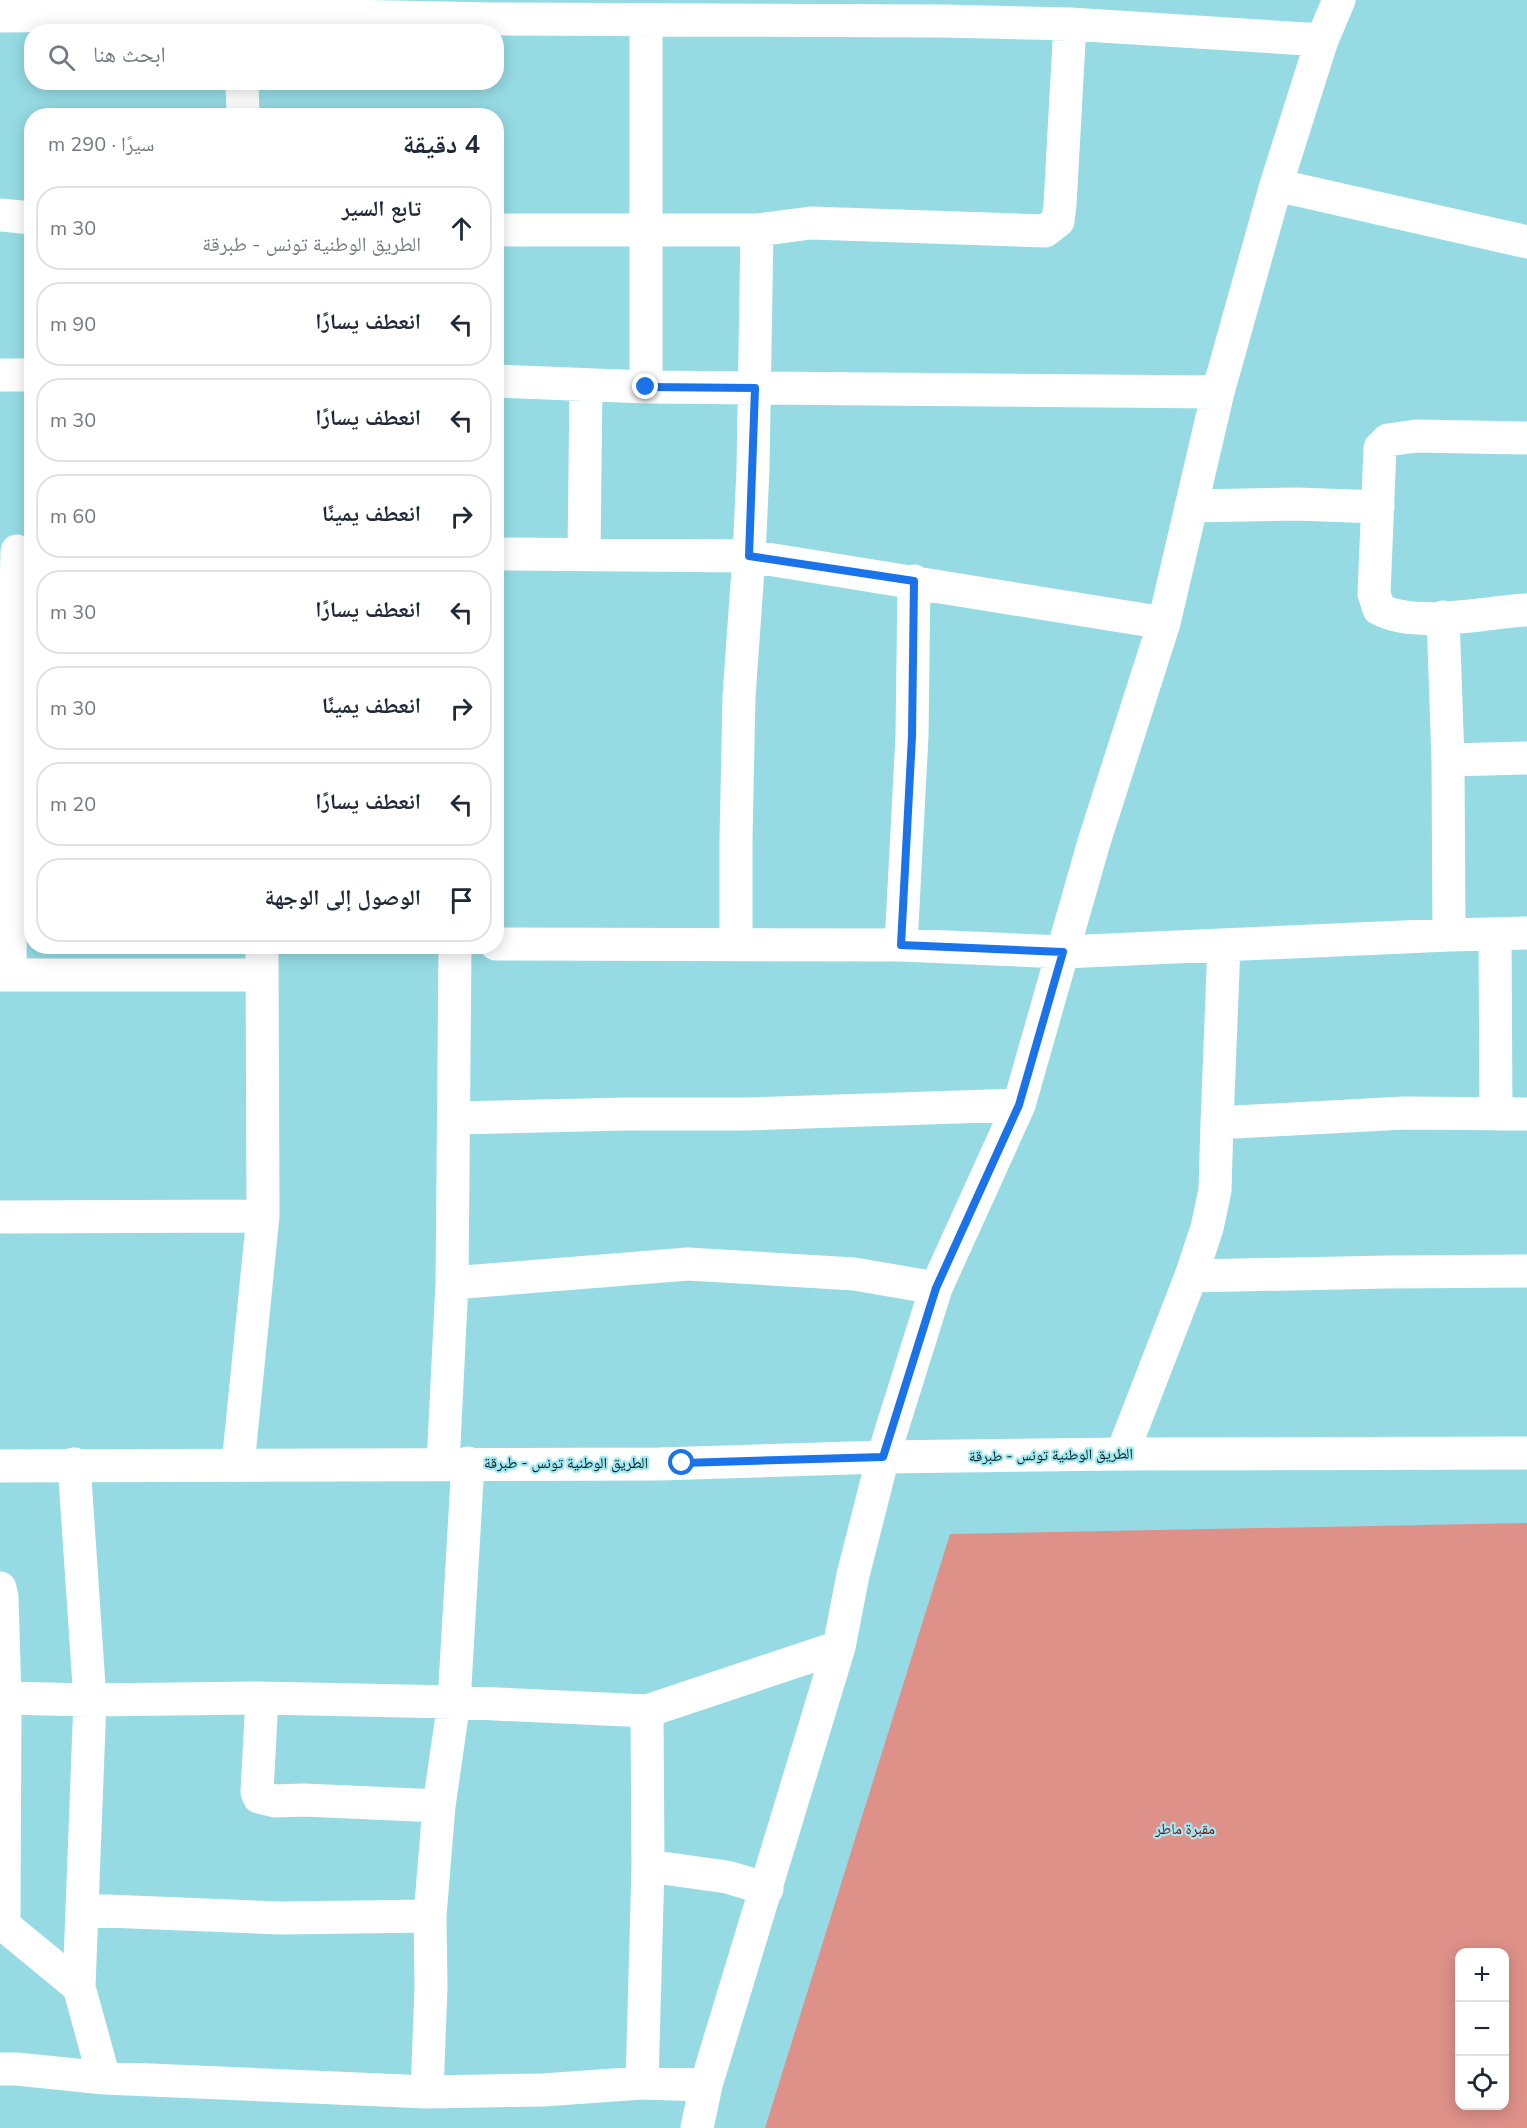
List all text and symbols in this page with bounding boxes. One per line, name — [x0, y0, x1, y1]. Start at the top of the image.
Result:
search box — [24, 24, 504, 90]
text: ابحث هنا — [93, 40, 166, 70]
icon: search — [45, 41, 78, 74]
text: 4 دقيقة — [403, 127, 480, 162]
text: سيرًا · 290 m — [48, 131, 154, 158]
text: تابع السير — [342, 194, 421, 224]
icon: ahead — [445, 212, 478, 245]
text: 30 m — [50, 215, 96, 242]
text: الطريق الوطنية تونس - طبرقة — [202, 231, 421, 258]
text: انعطف يسارًا — [315, 307, 421, 337]
icon: left — [445, 308, 478, 341]
text: 90 m — [50, 311, 96, 338]
route end — [632, 373, 658, 399]
text: انعطف يسارًا — [315, 403, 421, 433]
icon: left — [445, 404, 478, 437]
text: 30 m — [50, 407, 96, 434]
text: انعطف يمينًا — [322, 499, 421, 529]
icon: right — [445, 500, 478, 533]
text: 60 m — [50, 503, 96, 530]
text: انعطف يسارًا — [315, 595, 421, 625]
icon: left — [445, 596, 478, 629]
text: 30 m — [50, 599, 96, 626]
text: انعطف يمينًا — [322, 691, 421, 721]
icon: right — [445, 692, 478, 725]
text: 30 m — [50, 695, 96, 722]
text: انعطف يسارًا — [315, 787, 421, 817]
icon: left — [445, 788, 478, 821]
text: 20 m — [50, 791, 96, 818]
text: الوصول إلى الوجهة — [264, 883, 421, 913]
icon: arrive — [445, 884, 478, 917]
street label: الطريق الوطنية تونس - طبرقة — [969, 1444, 1133, 1466]
route start — [668, 1449, 694, 1475]
street label: الطريق الوطنية تونس - طبرقة — [484, 1453, 648, 1473]
park label: مقبرة ماطر — [1154, 1819, 1215, 1839]
map controls — [1455, 1948, 1509, 2110]
button: + — [1455, 1948, 1509, 2002]
button: − — [1455, 2002, 1509, 2056]
button: locate — [1455, 2056, 1509, 2110]

